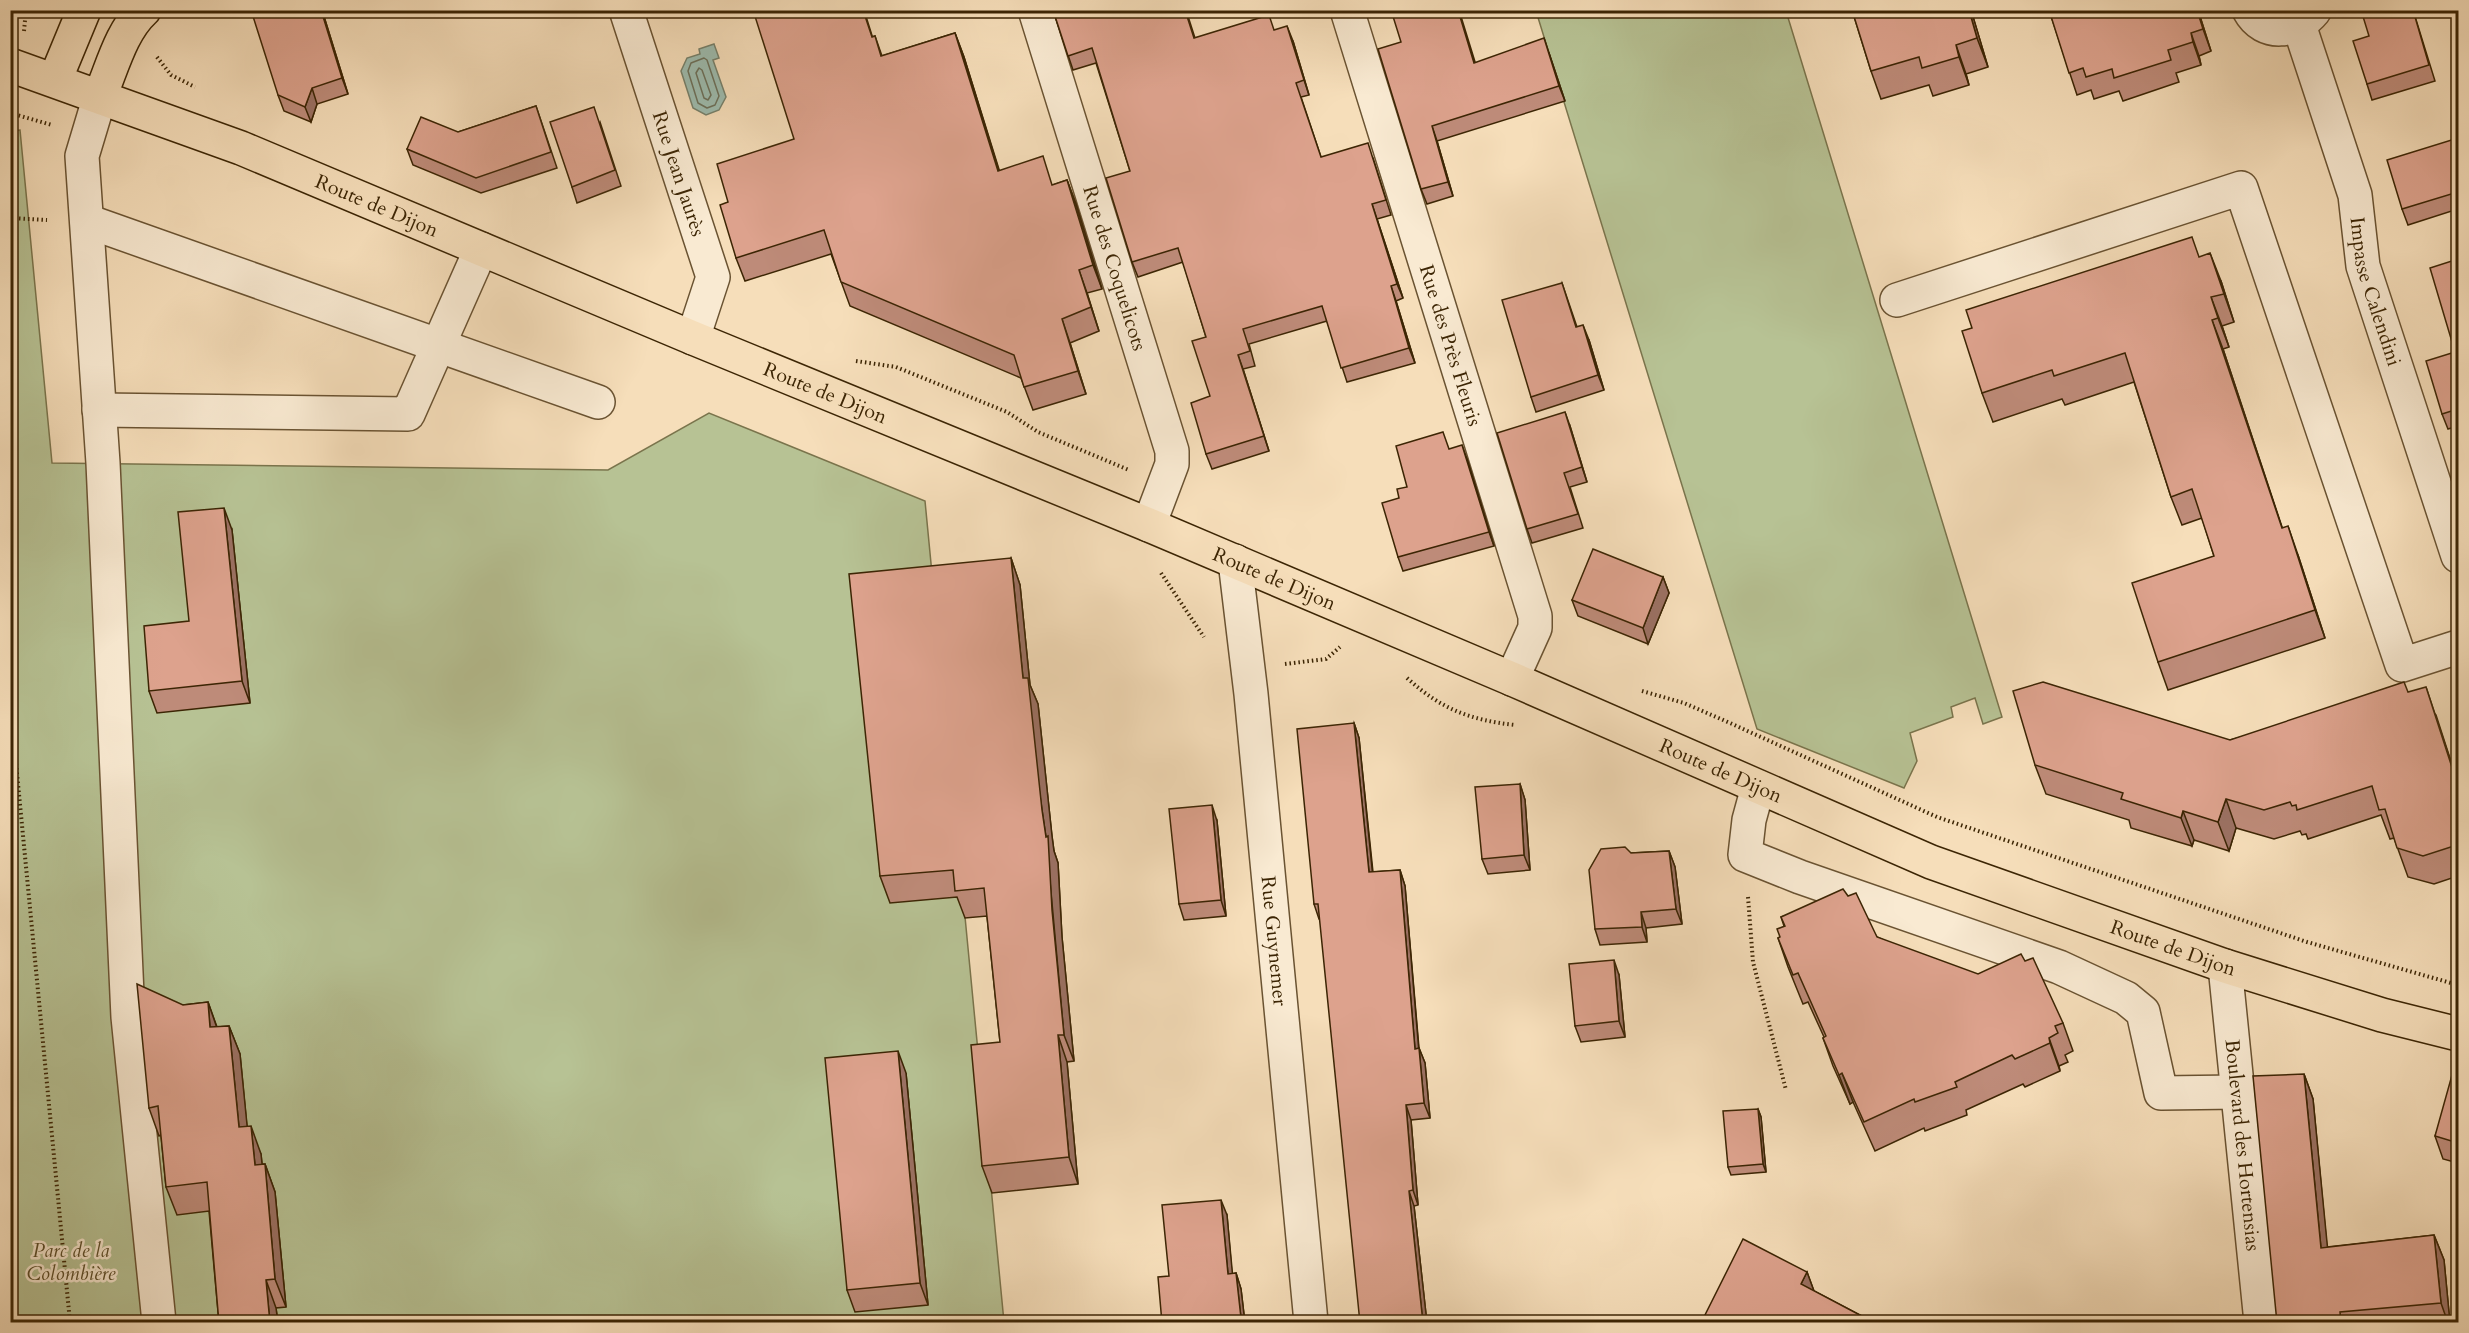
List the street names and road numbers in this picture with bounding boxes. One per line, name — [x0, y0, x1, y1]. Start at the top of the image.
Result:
street label: Rue Jean Jaurès — [646, 108, 712, 240]
street label: Route de Dijon — [311, 168, 443, 244]
street label: Rue des Coquelicots — [1076, 182, 1153, 354]
street label: Impasse Calendini — [2344, 216, 2408, 370]
street label: Rue des Près Fleuris — [1413, 261, 1488, 429]
street label: Route de Dijon — [759, 355, 892, 430]
street label: Route de Dijon — [1209, 541, 1341, 617]
street label: Route de Dijon — [1655, 732, 1787, 810]
street label: Rue Guynemer — [1254, 875, 1294, 1008]
street label: Route de Dijon — [2107, 914, 2240, 983]
street label: Boulevard des Hortensias — [2218, 1038, 2267, 1252]

